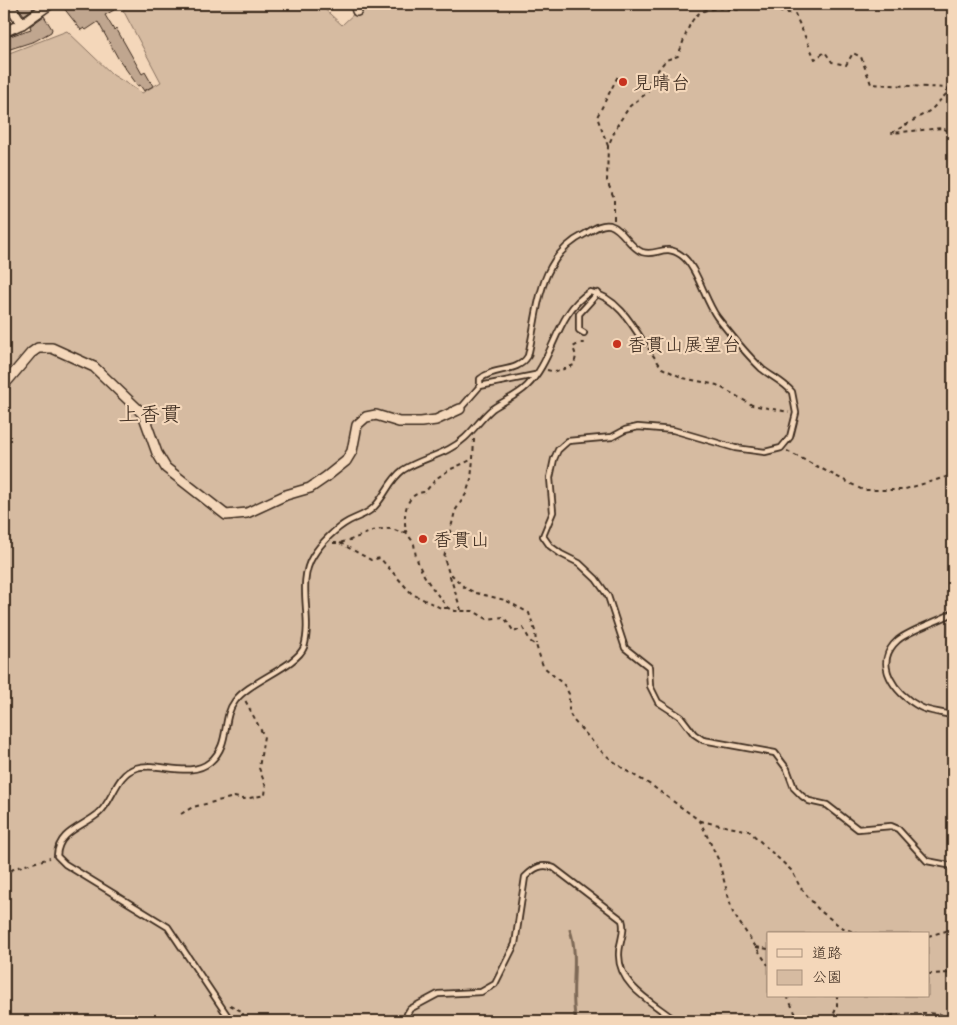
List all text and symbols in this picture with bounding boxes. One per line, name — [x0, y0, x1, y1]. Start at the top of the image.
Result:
place label: 見晴台 — [633, 71, 690, 94]
marker: 見晴台 — [617, 76, 629, 88]
place label: 香貫山展望台 — [627, 333, 741, 356]
marker: 香貫山展望台 — [611, 338, 623, 350]
district label: 上香貫 — [119, 401, 182, 426]
place label: 香貫山 — [433, 528, 490, 551]
marker: 香貫山 — [417, 533, 429, 545]
legend — [767, 932, 930, 998]
text: 道路 — [812, 944, 842, 962]
text: 公園 — [812, 968, 842, 986]

